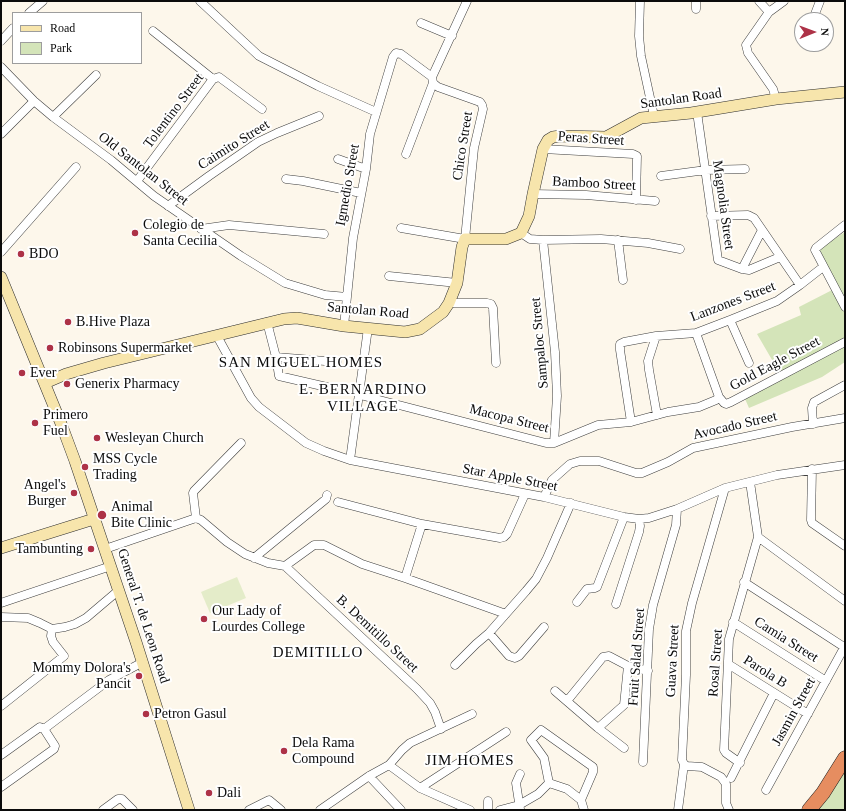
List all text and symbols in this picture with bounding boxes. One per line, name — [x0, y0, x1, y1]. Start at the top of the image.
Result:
legend — [12, 12, 142, 64]
north arrow — [794, 12, 834, 52]
text: Road — [50, 21, 75, 35]
text: N — [819, 28, 831, 36]
text: Park — [50, 41, 72, 55]
street label: Tolentino Street — [140, 70, 208, 152]
street label: Santolan Road — [639, 85, 723, 113]
street label: Chico Street — [449, 110, 477, 182]
street label: Caimito Street — [195, 116, 273, 174]
street label: Peras Street — [557, 128, 625, 150]
street label: Old Santolan Street — [95, 129, 191, 209]
street label: Igmedio Street — [333, 143, 363, 227]
street label: Magnolia Street — [708, 159, 738, 251]
street label: Bamboo Street — [552, 173, 636, 195]
place label: Colegio de Santa Cecilia — [143, 217, 217, 250]
marker: Colegio de Santa Cecilia — [130, 228, 140, 238]
place label: BDO — [29, 246, 59, 262]
marker: BDO — [16, 249, 26, 259]
street label: Lanzones Street — [688, 278, 778, 326]
street label: Sampaloc Street — [528, 297, 552, 389]
street label: Santolan Road — [326, 299, 410, 323]
place label: B.Hive Plaza — [76, 314, 150, 330]
marker: B.Hive Plaza — [63, 317, 73, 327]
street label: Gold Eagle Street — [727, 333, 823, 395]
place label: Robinsons Supermarket — [58, 340, 192, 356]
marker: Robinsons Supermarket — [45, 343, 55, 353]
district label: SAN MIGUEL HOMES — [219, 354, 383, 372]
place label: Ever — [30, 365, 56, 381]
marker: Ever — [17, 368, 27, 378]
place label: Generix Pharmacy — [75, 376, 180, 392]
marker: Generix Pharmacy — [62, 379, 72, 389]
district label: E. BERNARDINO VILLAGE — [299, 381, 427, 416]
street label: Macopa Street — [468, 401, 550, 437]
place label: Primero Fuel — [43, 407, 88, 440]
street label: Avocado Street — [691, 408, 779, 444]
marker: Primero Fuel — [30, 418, 40, 428]
place label: Wesleyan Church — [105, 430, 204, 446]
marker: Wesleyan Church — [92, 433, 102, 443]
place label: MSS Cycle Trading — [93, 451, 157, 484]
street label: Star Apple Street — [461, 461, 559, 495]
marker: MSS Cycle Trading — [80, 462, 90, 472]
place label: Angel's Burger — [24, 477, 66, 510]
marker: Angel's Burger — [69, 488, 79, 498]
place label: Animal Bite Clinic — [111, 499, 172, 532]
marker: Animal Bite Clinic — [96, 509, 108, 521]
place label: Tambunting — [16, 541, 83, 557]
marker: Tambunting — [86, 544, 96, 554]
street label: General T. de Leon Road — [113, 546, 173, 686]
street label: B. Demitillo Street — [332, 592, 422, 676]
place label: Our Lady of Lourdes College — [212, 603, 305, 636]
street label: Fruit Salad Street — [625, 608, 649, 706]
marker: Our Lady of Lourdes College — [199, 614, 209, 624]
street label: Camia Street — [751, 614, 821, 666]
street label: Guava Street — [663, 624, 683, 698]
street label: Rosal Street — [705, 628, 727, 698]
district label: DEMITILLO — [273, 644, 363, 662]
street label: Parola B — [740, 652, 790, 692]
place label: Mommy Dolora's Pancit — [32, 660, 131, 692]
marker: Mommy Dolora's Pancit — [134, 671, 144, 681]
street label: Jasmin Street — [768, 675, 820, 749]
place label: Petron Gasul — [154, 706, 227, 722]
marker: Petron Gasul — [141, 709, 151, 719]
place label: Dela Rama Compound — [292, 735, 355, 768]
marker: Dela Rama Compound — [279, 746, 289, 756]
district label: JIM HOMES — [425, 752, 515, 770]
place label: Dali — [217, 785, 241, 801]
marker: Dali — [204, 788, 214, 798]

